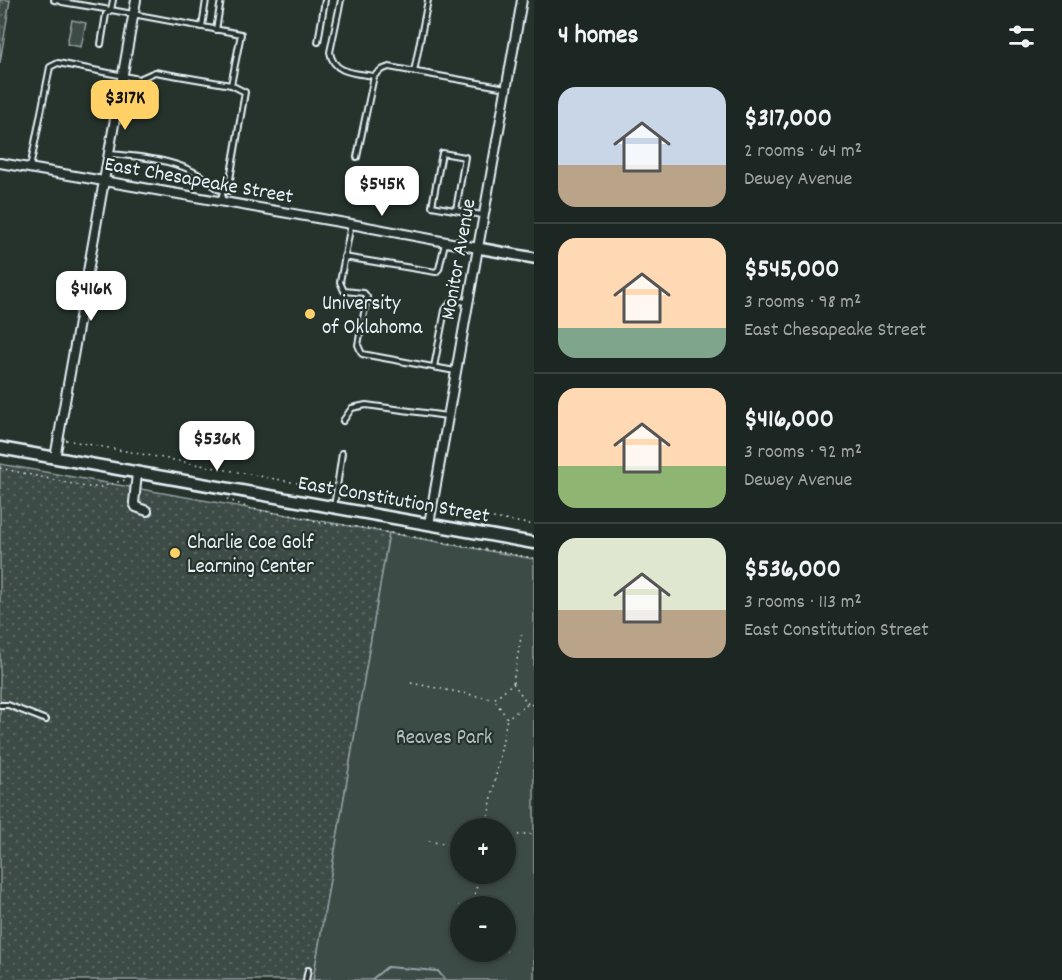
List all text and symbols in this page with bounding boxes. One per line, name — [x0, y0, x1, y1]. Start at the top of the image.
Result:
text: 4 homes — [558, 18, 638, 55]
icon: filters — [1005, 20, 1038, 53]
pin: $317K — [83, 80, 167, 131]
text: $317K — [105, 85, 145, 113]
text: $317,000 — [744, 101, 832, 138]
icon: home — [606, 111, 678, 183]
text: 2 rooms · 64 m² — [744, 138, 862, 166]
street label: East Chesapeake Street — [102, 151, 295, 213]
pin: $545K — [340, 166, 424, 217]
text: Dewey Avenue — [744, 166, 852, 194]
text: $545K — [359, 171, 405, 199]
street label: Monitor Avenue — [435, 197, 485, 322]
text: $545,000 — [744, 252, 840, 289]
icon: home — [606, 262, 678, 334]
pin: $416K — [49, 271, 133, 322]
text: $416K — [70, 276, 112, 304]
text: 3 rooms · 98 m² — [744, 289, 861, 317]
place label: University of Oklahoma — [322, 290, 423, 344]
marker: University of Oklahoma — [303, 307, 317, 321]
text: East Chesapeake Street — [744, 317, 926, 345]
text: $416,000 — [744, 402, 834, 439]
icon: home — [606, 412, 678, 484]
pin: $536K — [175, 421, 259, 472]
text: $536K — [193, 426, 241, 454]
text: 3 rooms · 92 m² — [744, 439, 862, 467]
text: Dewey Avenue — [744, 467, 852, 495]
street label: East Constitution Street — [295, 469, 492, 533]
place label: Charlie Coe Golf Learning Center — [187, 529, 314, 583]
marker: Charlie Coe Golf Learning Center — [168, 546, 182, 560]
text: $536,000 — [744, 552, 841, 589]
icon: home — [606, 562, 678, 634]
text: 3 rooms · 113 m² — [744, 589, 862, 617]
text: East Constitution Street — [744, 617, 929, 645]
park label: Reaves Park — [396, 724, 492, 754]
map controls — [450, 818, 516, 962]
button: + — [450, 818, 516, 884]
button: − — [450, 896, 516, 962]

